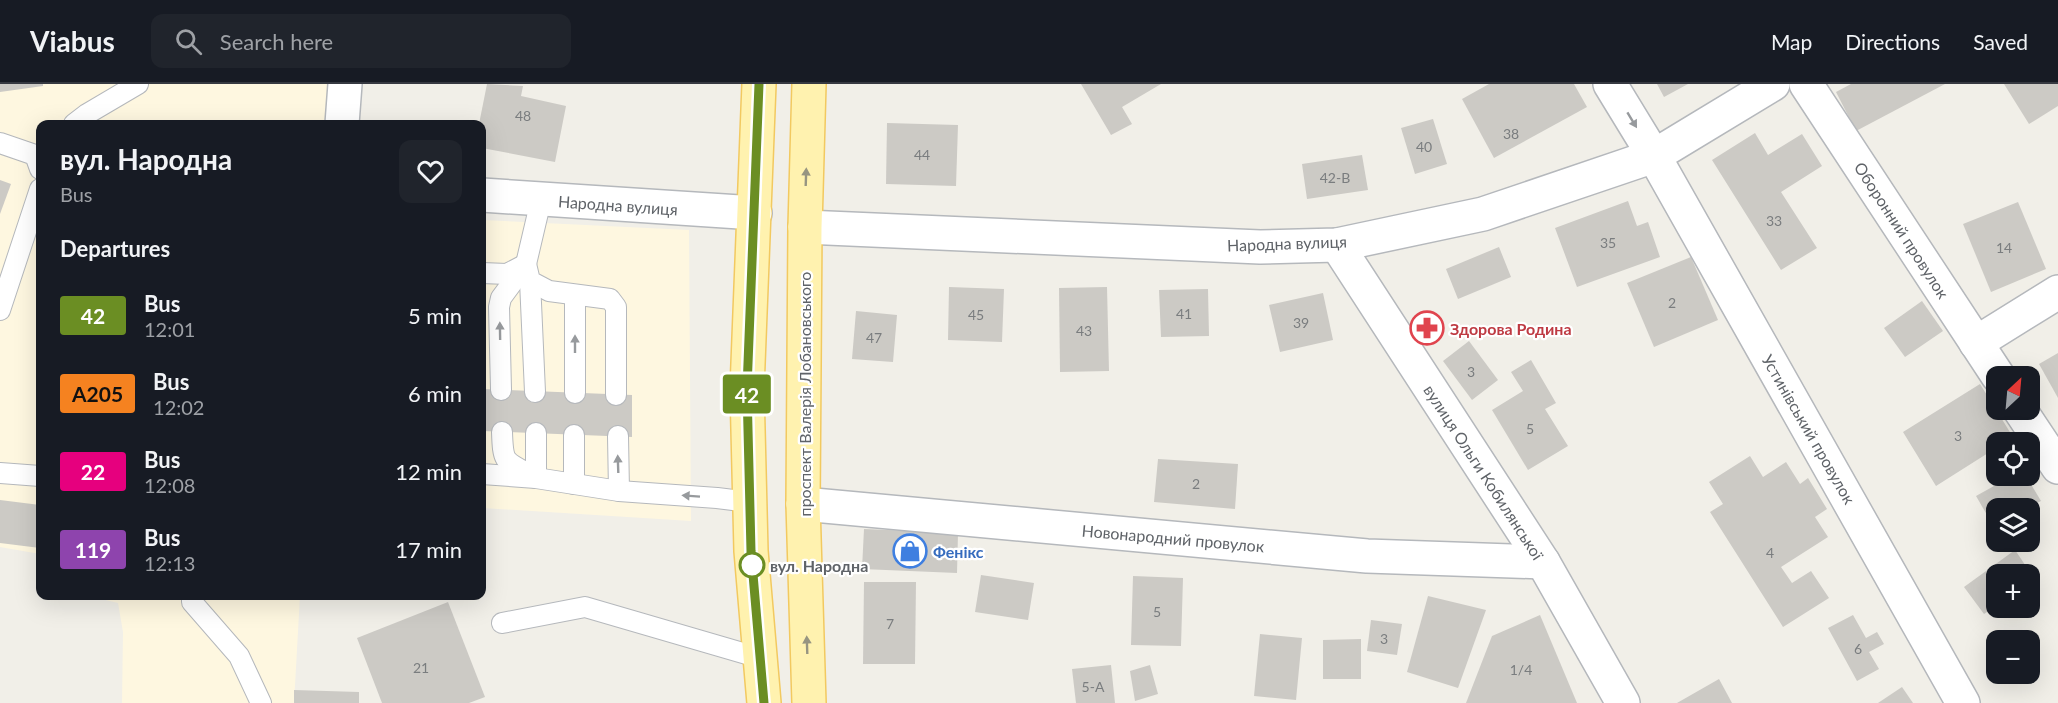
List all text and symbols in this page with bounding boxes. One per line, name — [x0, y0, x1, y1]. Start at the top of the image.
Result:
search box — [151, 14, 571, 68]
text: Viabus — [30, 24, 115, 58]
icon: search — [172, 25, 205, 58]
text: Search here — [220, 28, 333, 55]
text: Map — [1771, 29, 1812, 54]
text: Directions — [1845, 29, 1940, 54]
text: Saved — [1973, 29, 2028, 54]
house number: 48 — [515, 107, 531, 124]
one-way arrow — [1627, 112, 1638, 128]
house number: 38 — [1503, 125, 1519, 142]
house number: 40 — [1416, 138, 1432, 155]
button: heart — [399, 140, 462, 203]
text: вул. Народна — [60, 142, 232, 176]
house number: 44 — [914, 146, 930, 163]
street label: Оборонний провулок — [1851, 158, 1954, 302]
one-way arrow — [801, 167, 811, 186]
house number: 42-В — [1320, 169, 1350, 186]
text: Bus — [60, 182, 93, 206]
street label: Народна вулиця — [557, 191, 679, 219]
house number: 33 — [1766, 212, 1782, 229]
street label: Народна вулиця — [1227, 231, 1347, 255]
house number: 35 — [1600, 234, 1616, 251]
text: Departures — [60, 235, 170, 262]
house number: 14 — [1996, 239, 2012, 256]
street label: проспект Валерія Лобановського — [795, 272, 814, 516]
text: Bus — [144, 290, 180, 317]
house number: 2 — [1668, 294, 1676, 311]
text: 5 min — [408, 302, 462, 329]
text: 42 — [81, 303, 105, 328]
house number: 41 — [1176, 305, 1192, 322]
house number: 45 — [968, 306, 984, 323]
pharmacy icon: Здорова Родина — [1409, 310, 1445, 346]
house number: 39 — [1293, 314, 1309, 331]
text: 12:01 — [144, 317, 195, 341]
place label: Здорова Родина — [1450, 319, 1572, 338]
one-way arrow — [495, 322, 505, 341]
house number: 43 — [1076, 322, 1092, 339]
house number: 47 — [866, 329, 882, 346]
one-way arrow — [570, 335, 580, 354]
street label: Устинівський провулок — [1758, 351, 1860, 508]
house number: 3 — [1467, 363, 1475, 380]
north arrow — [1986, 366, 2040, 420]
map controls — [1986, 366, 2040, 684]
text: Bus — [153, 368, 189, 395]
line badge: 42 — [720, 374, 774, 414]
text: 6 min — [408, 380, 462, 407]
text: А205 — [72, 381, 123, 406]
street label: вулиця Ольги Кобилянської — [1420, 381, 1548, 564]
text: 42 — [735, 382, 759, 407]
text: 12:02 — [153, 395, 204, 419]
house number: 5 — [1526, 420, 1534, 437]
house number: 3 — [1954, 427, 1962, 444]
button: locate — [1986, 432, 2040, 486]
text: Bus — [144, 446, 180, 473]
one-way arrow — [614, 454, 623, 473]
text: 12 min — [395, 458, 462, 485]
text: 22 — [81, 459, 105, 484]
text: 12:08 — [144, 473, 195, 497]
house number: 2 — [1192, 475, 1200, 492]
one-way arrow — [681, 491, 700, 500]
button: layers — [1986, 498, 2040, 552]
street label: Новонародний провулок — [1081, 521, 1266, 556]
text: Bus — [144, 524, 180, 551]
shop icon: Фенікс — [892, 533, 928, 569]
text: 17 min — [395, 536, 462, 563]
text: 119 — [75, 537, 111, 562]
place label: Фенікс — [933, 542, 984, 561]
house number: 4 — [1766, 544, 1774, 561]
text: 12:13 — [144, 551, 195, 575]
marker: вул. Народна — [739, 552, 765, 578]
place label: вул. Народна — [770, 556, 868, 575]
button: + — [1986, 564, 2040, 618]
house number: 5 — [1153, 603, 1161, 620]
house number: 7 — [886, 615, 894, 632]
house number: 3 — [1380, 630, 1388, 647]
button: − — [1986, 630, 2040, 684]
one-way arrow — [803, 635, 812, 654]
house number: 6 — [1854, 640, 1862, 657]
house number: 21 — [413, 659, 429, 676]
house number: 1/4 — [1510, 661, 1532, 678]
house number: 5-А — [1082, 678, 1105, 695]

